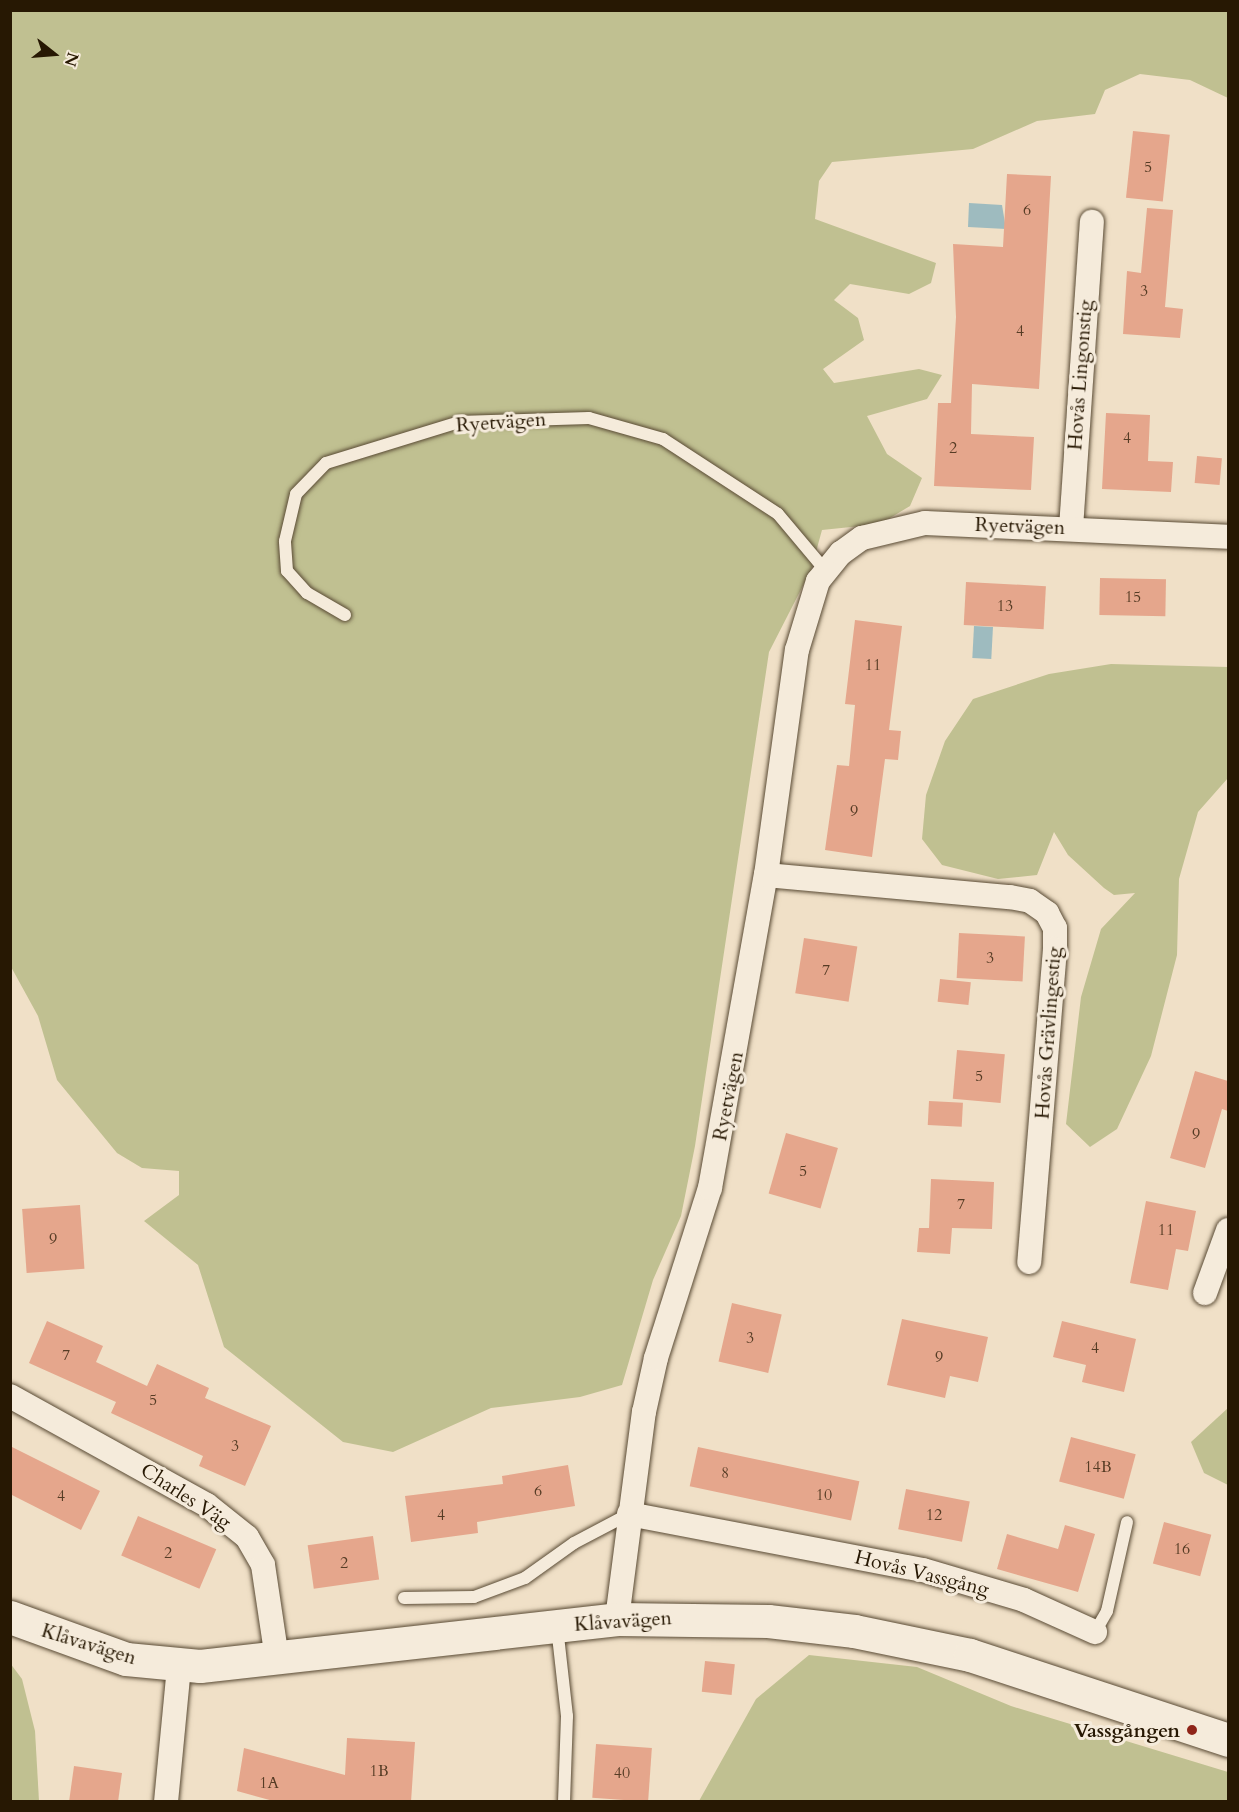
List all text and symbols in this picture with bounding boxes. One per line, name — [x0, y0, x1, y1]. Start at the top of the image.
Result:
north arrow — [24, 24, 84, 84]
text: N — [59, 49, 84, 69]
house number: 5 — [1144, 157, 1152, 177]
house number: 6 — [1023, 200, 1031, 220]
house number: 3 — [1140, 281, 1148, 301]
street label: Hovås Lingonstig — [1063, 299, 1097, 451]
house number: 4 — [1016, 321, 1024, 341]
street label: Ryetvägen — [455, 407, 547, 437]
house number: 4 — [1123, 428, 1131, 448]
house number: 2 — [949, 438, 957, 458]
street label: Ryetvägen — [974, 512, 1066, 540]
house number: 15 — [1125, 587, 1141, 607]
house number: 13 — [997, 596, 1013, 616]
house number: 11 — [865, 655, 881, 675]
house number: 9 — [850, 801, 858, 821]
street label: Hovås Grävlingestig — [1030, 946, 1066, 1120]
house number: 3 — [986, 948, 994, 968]
house number: 7 — [822, 960, 830, 980]
street label: Ryetvägen — [708, 1049, 748, 1143]
house number: 5 — [975, 1066, 983, 1086]
house number: 9 — [1192, 1124, 1200, 1144]
house number: 5 — [799, 1161, 807, 1181]
house number: 7 — [957, 1194, 965, 1214]
house number: 11 — [1158, 1220, 1174, 1240]
house number: 9 — [49, 1229, 57, 1249]
house number: 3 — [746, 1328, 754, 1348]
house number: 4 — [1091, 1338, 1099, 1358]
house number: 7 — [62, 1345, 70, 1365]
house number: 9 — [935, 1347, 943, 1367]
house number: 5 — [149, 1390, 157, 1410]
house number: 3 — [231, 1436, 239, 1456]
house number: 14B — [1084, 1457, 1112, 1477]
street label: Charles Väg — [136, 1458, 236, 1534]
house number: 8 — [721, 1463, 729, 1483]
house number: 6 — [534, 1481, 542, 1501]
house number: 10 — [816, 1485, 832, 1505]
house number: 4 — [57, 1486, 65, 1506]
house number: 4 — [437, 1505, 445, 1525]
house number: 12 — [926, 1505, 942, 1525]
house number: 16 — [1174, 1539, 1190, 1559]
house number: 2 — [164, 1543, 172, 1563]
street label: Hovås Vassgång — [852, 1545, 992, 1601]
house number: 2 — [340, 1553, 348, 1573]
street label: Klåvavägen — [573, 1606, 673, 1636]
street label: Klåvavägen — [39, 1618, 139, 1670]
place label: Vassgången — [1074, 1718, 1180, 1742]
marker: Vassgången — [1185, 1723, 1199, 1737]
house number: 1B — [369, 1761, 389, 1781]
house number: 40 — [614, 1763, 630, 1783]
house number: 1A — [259, 1773, 279, 1793]

